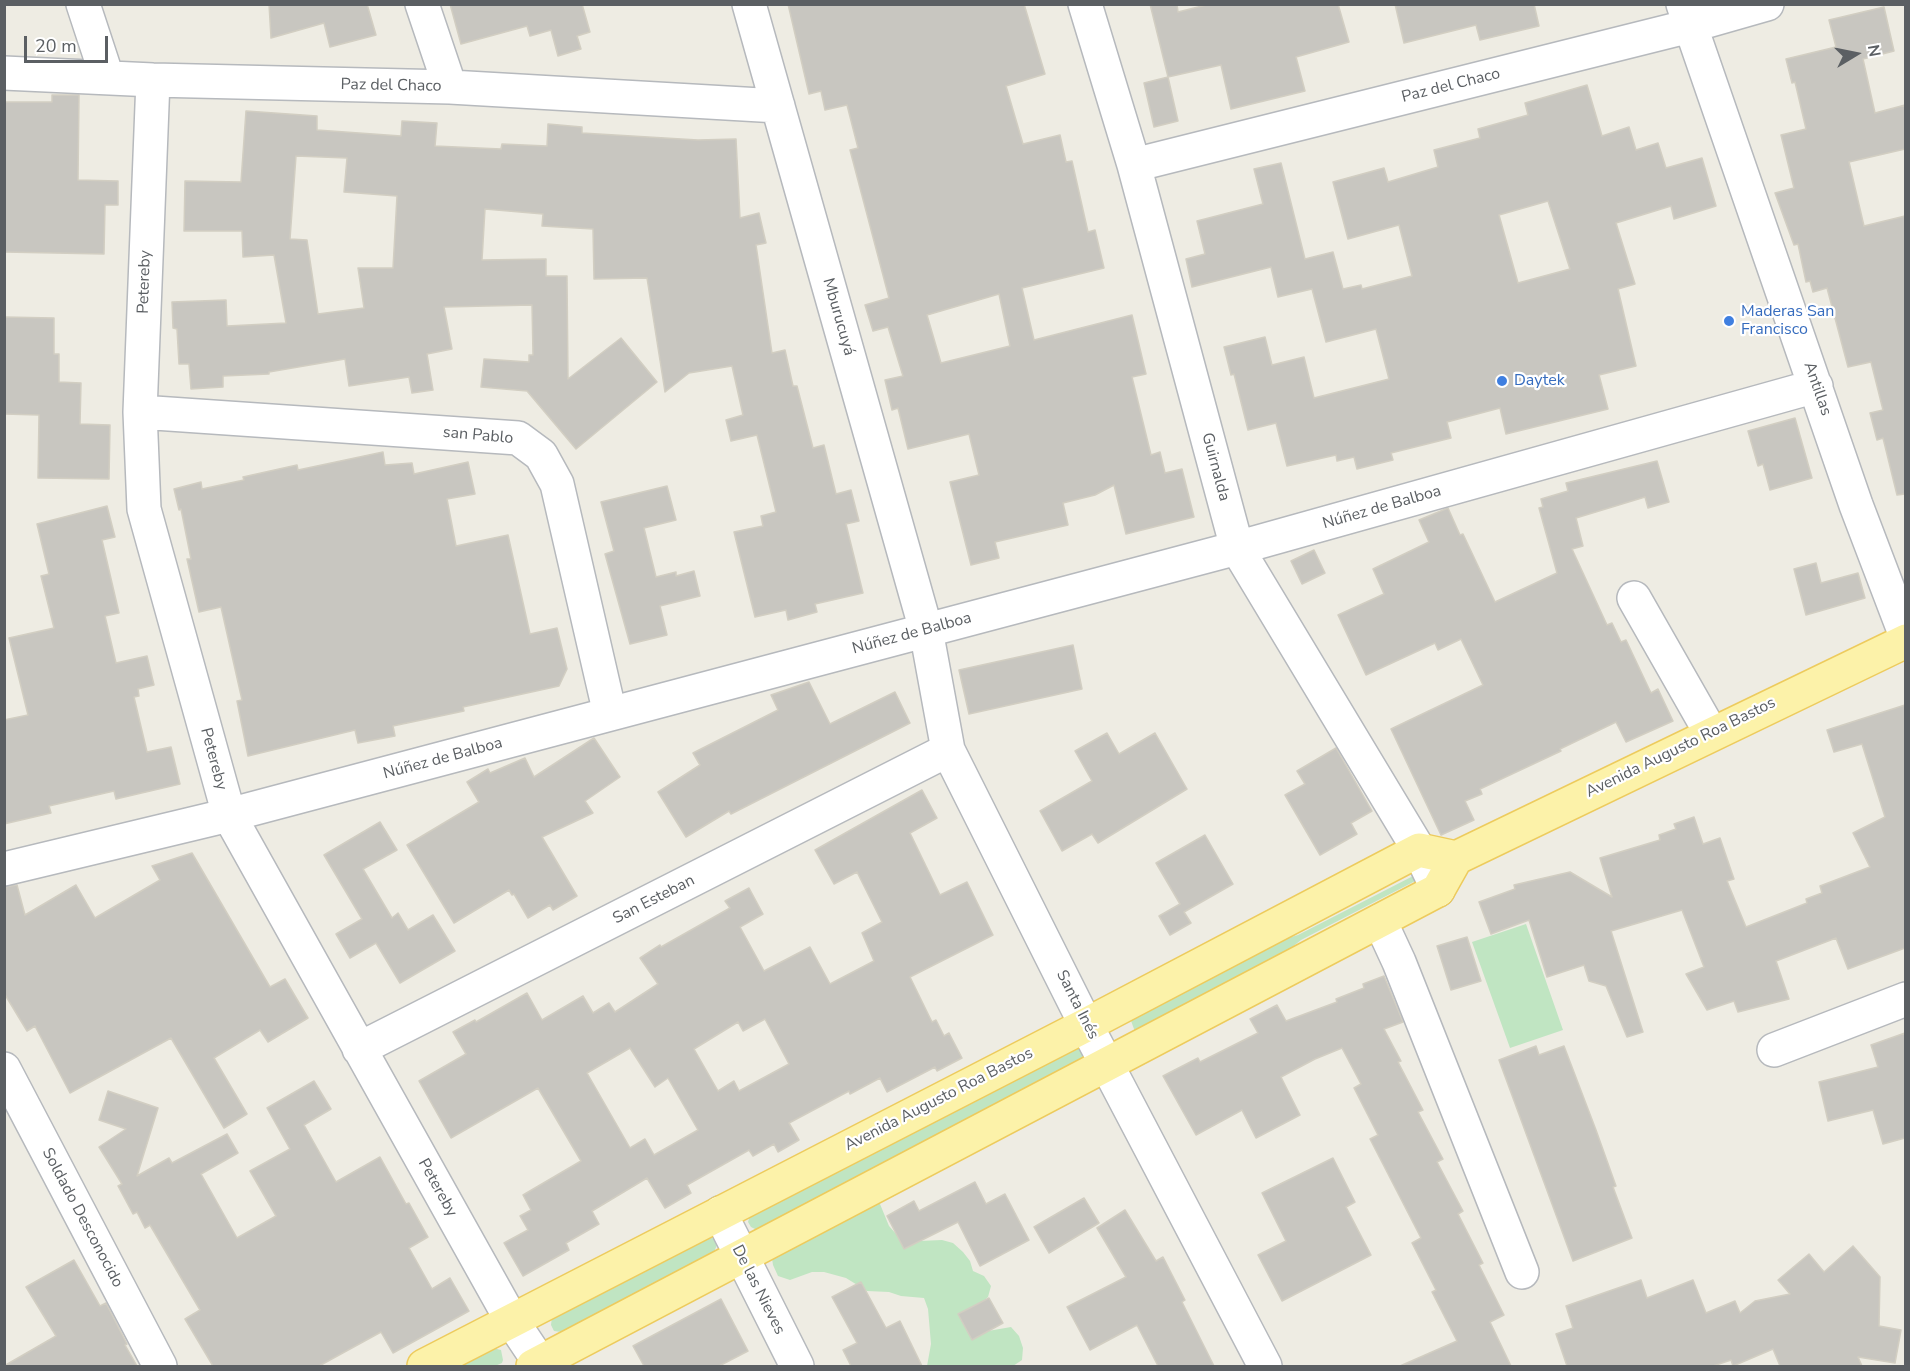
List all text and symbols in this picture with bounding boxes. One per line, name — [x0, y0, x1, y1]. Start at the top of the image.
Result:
scale bar — [27, 24, 111, 62]
north arrow — [1826, 24, 1886, 84]
text: 20 m — [35, 34, 77, 58]
text: N — [1862, 43, 1886, 59]
street label: Paz del Chaco — [1400, 64, 1502, 108]
street label: Paz del Chaco — [340, 76, 442, 96]
street label: Petereby — [134, 250, 156, 314]
street label: Mburucuyá — [818, 276, 858, 358]
place label: Maderas San Francisco — [1741, 302, 1834, 340]
marker: Maderas San Francisco — [1722, 314, 1736, 328]
street label: Antillas — [1799, 360, 1835, 418]
place label: Daytek — [1514, 371, 1565, 391]
marker: Daytek — [1495, 374, 1509, 388]
street label: san Pablo — [442, 423, 514, 449]
street label: Guirnalda — [1197, 431, 1233, 503]
street label: Núñez de Balboa — [1320, 482, 1444, 534]
street label: Núñez de Balboa — [850, 609, 974, 659]
street label: Avenida Augusto Roa Bastos — [1583, 694, 1779, 802]
street label: Petereby — [195, 726, 231, 792]
street label: Núñez de Balboa — [381, 734, 505, 784]
street label: San Esteban — [610, 871, 698, 929]
street label: Santa Inés — [1051, 967, 1103, 1043]
street label: Avenida Augusto Roa Bastos — [842, 1044, 1036, 1156]
street label: Soldado Desconocido — [37, 1145, 127, 1291]
street label: Petereby — [413, 1155, 461, 1221]
street label: De las Nieves — [727, 1242, 789, 1338]

